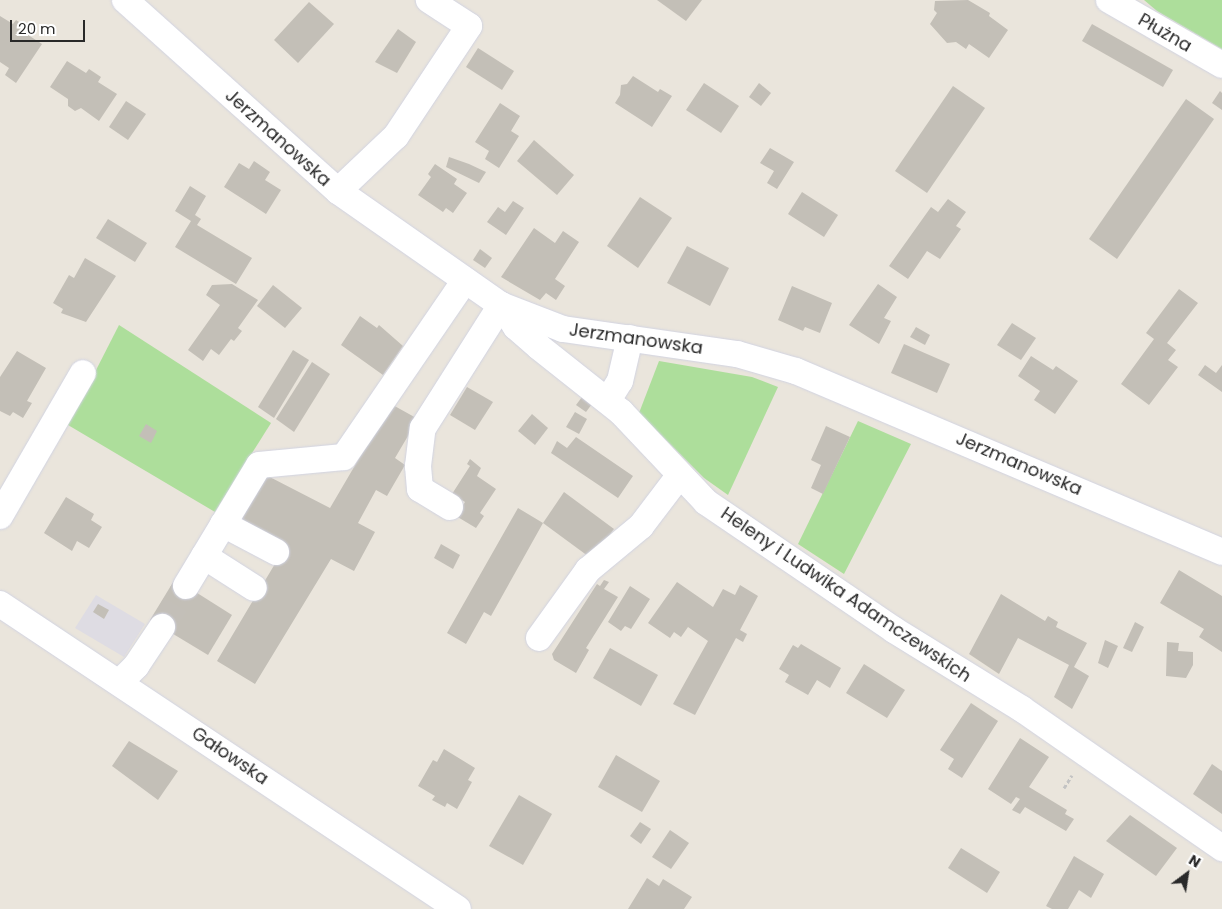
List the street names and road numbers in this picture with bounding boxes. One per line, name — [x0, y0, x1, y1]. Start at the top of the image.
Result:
street label: Płużna — [1134, 9, 1196, 57]
street label: Jerzmanowska — [221, 85, 335, 191]
street label: Jerzmanowska — [568, 319, 704, 359]
street label: Jerzmanowska — [953, 428, 1085, 500]
street label: Heleny i Ludwika Adamczewskich — [717, 503, 975, 687]
street label: Gałowska — [188, 722, 272, 790]

